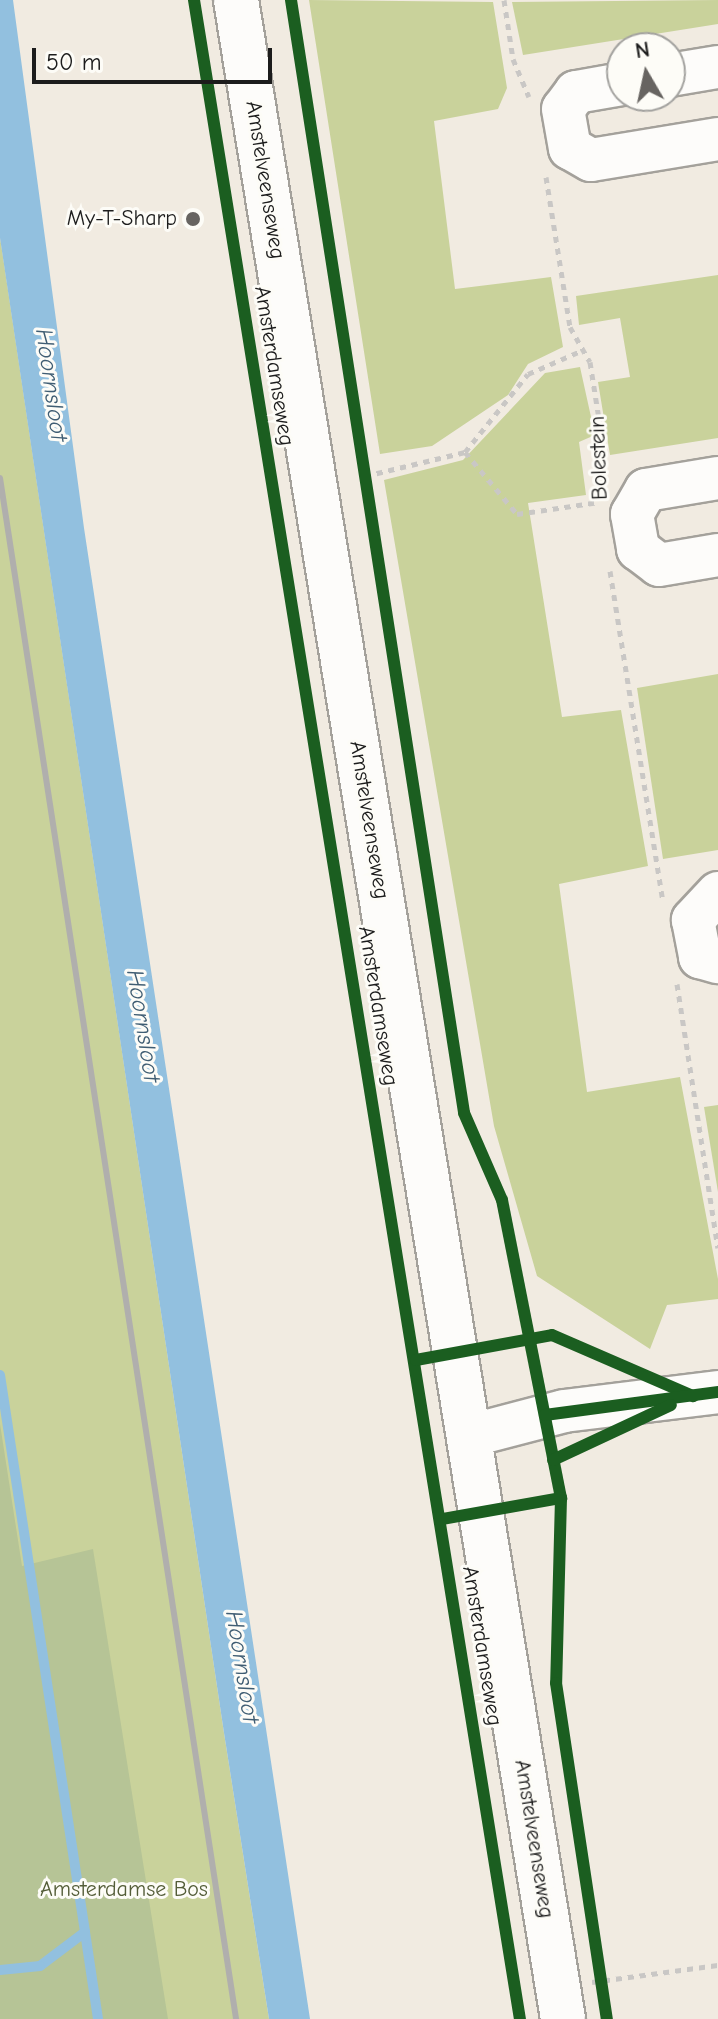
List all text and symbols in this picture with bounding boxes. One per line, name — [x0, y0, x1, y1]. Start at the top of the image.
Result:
scale bar — [36, 32, 276, 82]
north arrow — [606, 32, 686, 112]
text: N — [633, 36, 652, 64]
text: 50 m — [46, 48, 102, 76]
street label: Amstelveenseweg — [239, 99, 291, 261]
place label: My-T-Sharp — [67, 206, 177, 232]
marker: My-T-Sharp — [184, 210, 202, 228]
street label: Amsterdamseweg — [248, 284, 300, 448]
water label: Hoornsloot — [29, 327, 73, 443]
street label: Bolestein — [584, 416, 614, 500]
street label: Amstelveenseweg — [343, 739, 395, 901]
street label: Amsterdamseweg — [352, 924, 404, 1088]
water label: Hoornsloot — [120, 968, 166, 1084]
street label: Amsterdamseweg — [456, 1564, 508, 1728]
water label: Hoornsloot — [219, 1609, 265, 1725]
street label: Amstelveenseweg — [508, 1758, 560, 1920]
park label: Amsterdamse Bos — [40, 1877, 208, 1903]

